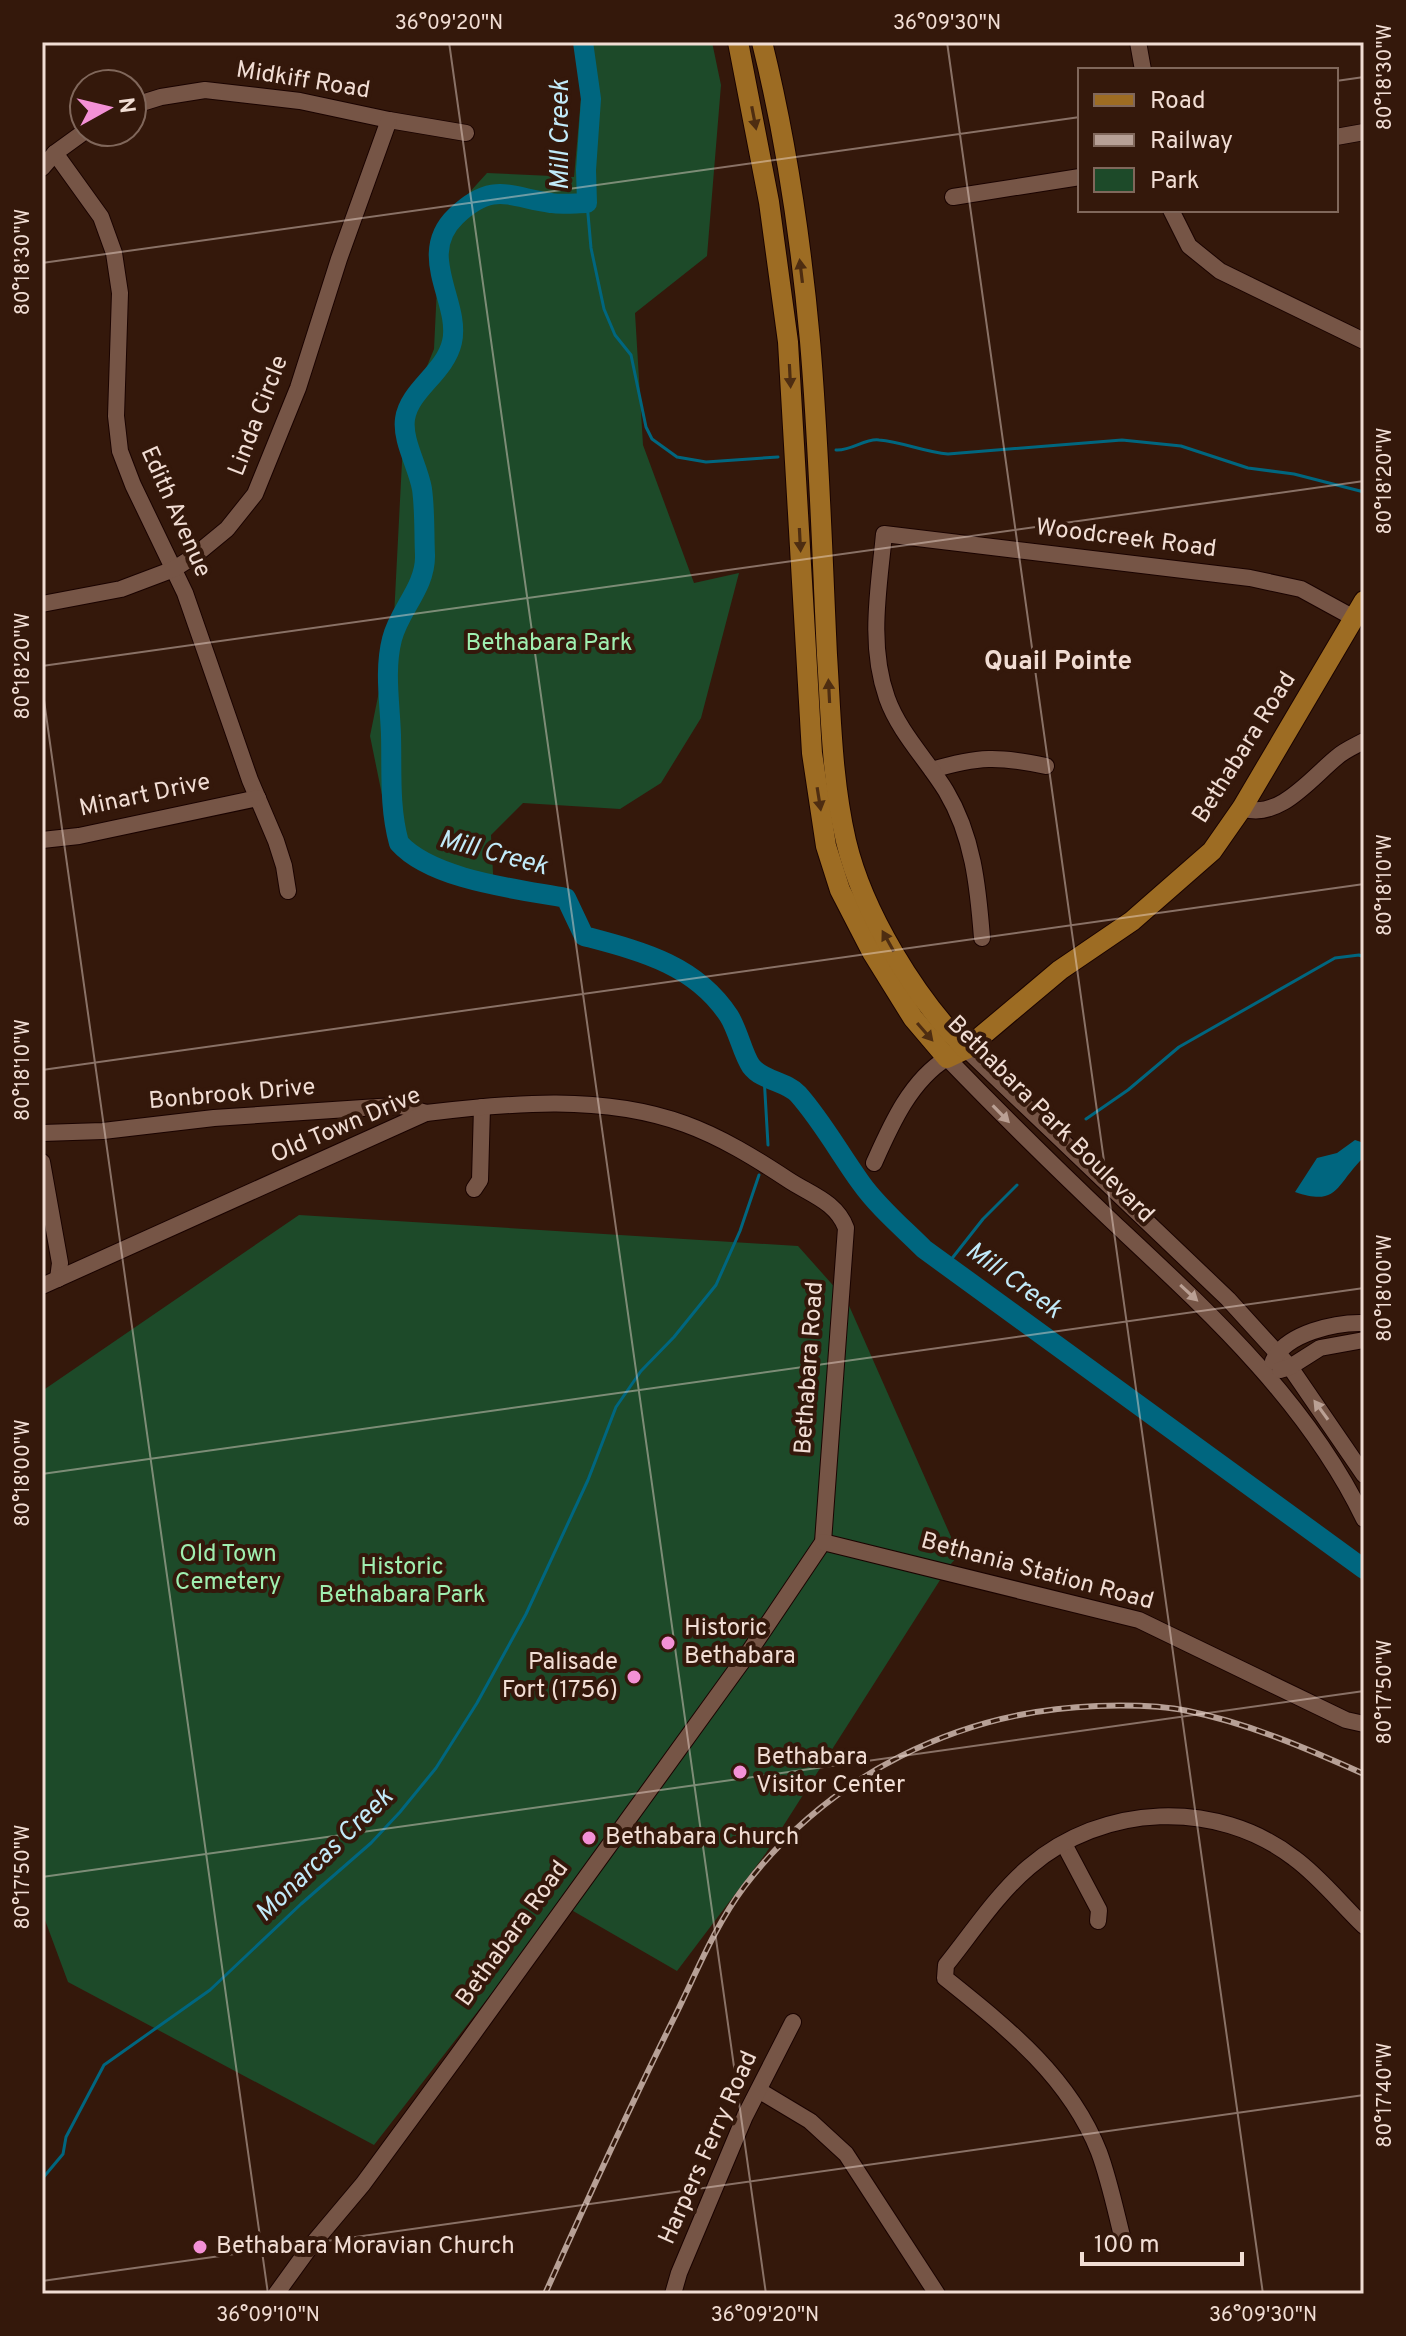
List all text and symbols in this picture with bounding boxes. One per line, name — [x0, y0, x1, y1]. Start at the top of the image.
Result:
text: 36°09'20"N — [395, 11, 503, 37]
text: 36°09'30"N — [893, 11, 1001, 37]
text: 80°18'30"W — [1373, 24, 1399, 130]
street label: Midkiff Road — [234, 56, 372, 106]
north arrow — [68, 68, 148, 148]
legend — [1078, 68, 1338, 212]
water label: Mill Creek — [545, 79, 578, 191]
text: Road — [1150, 87, 1206, 117]
text: N — [111, 96, 140, 115]
one-way arrow — [748, 106, 760, 131]
text: Railway — [1150, 127, 1233, 157]
text: Park — [1150, 167, 1200, 197]
text: 80°18'30"W — [11, 209, 37, 315]
one-way arrow — [794, 258, 807, 283]
street label: Linda Circle — [222, 351, 296, 481]
one-way arrow — [784, 364, 797, 389]
text: 80°18'20"W — [1373, 428, 1399, 534]
street label: Edith Avenue — [133, 442, 217, 582]
street label: Woodcreek Road — [1034, 513, 1218, 565]
one-way arrow — [793, 528, 806, 553]
text: 80°18'20"W — [11, 613, 37, 719]
park label: Bethabara Park — [466, 629, 632, 659]
district label: Quail Pointe — [984, 646, 1132, 679]
street label: Bethabara Road — [1186, 667, 1304, 829]
one-way arrow — [822, 678, 835, 703]
street label: Minart Drive — [77, 767, 213, 825]
one-way arrow — [813, 787, 826, 812]
water label: Mill Creek — [435, 824, 552, 885]
text: 80°18'10"W — [1373, 834, 1399, 936]
one-way arrow — [882, 929, 895, 952]
street label: Bethabara Park Boulevard — [940, 1010, 1160, 1230]
text: 80°18'10"W — [11, 1019, 37, 1121]
one-way arrow — [916, 1022, 933, 1042]
street label: Bonbrook Drive — [147, 1073, 317, 1117]
street label: Old Town Drive — [266, 1081, 426, 1171]
one-way arrow — [991, 1104, 1010, 1123]
text: 80°18'00"W — [1373, 1234, 1399, 1342]
water label: Mill Creek — [958, 1235, 1068, 1328]
street label: Bethabara Road — [789, 1281, 831, 1455]
one-way arrow — [1180, 1284, 1199, 1302]
one-way arrow — [1313, 1399, 1329, 1421]
text: 80°18'00"W — [11, 1419, 37, 1527]
street label: Bethania Station Road — [917, 1527, 1157, 1617]
park label: Old Town Cemetery — [175, 1540, 281, 1598]
park label: Historic Bethabara Park — [319, 1553, 485, 1611]
place label: Historic Bethabara — [684, 1614, 796, 1672]
marker: Historic Bethabara — [659, 1634, 677, 1652]
text: 80°17'50"W — [1373, 1639, 1399, 1745]
place label: Palisade Fort (1756) — [502, 1648, 618, 1706]
marker: Palisade Fort (1756) — [625, 1668, 643, 1686]
place label: Bethabara Visitor Center — [756, 1743, 905, 1801]
marker: Bethabara Visitor Center — [731, 1763, 749, 1781]
water label: Monarcas Creek — [249, 1781, 402, 1930]
place label: Bethabara Church — [605, 1823, 799, 1853]
text: 80°17'50"W — [11, 1824, 37, 1930]
marker: Bethabara Church — [580, 1829, 598, 1847]
street label: Bethabara Road — [450, 1855, 576, 2013]
text: 80°17'40"W — [1373, 2042, 1399, 2148]
street label: Harpers Ferry Road — [653, 2047, 765, 2249]
scale bar — [1082, 2216, 1242, 2266]
text: 100 m — [1094, 2231, 1160, 2261]
place label: Bethabara Moravian Church — [216, 2232, 515, 2262]
marker: Bethabara Moravian Church — [191, 2238, 209, 2256]
text: 36°09'10"N — [216, 2303, 320, 2329]
text: 36°09'20"N — [711, 2303, 819, 2329]
text: 36°09'30"N — [1209, 2303, 1317, 2329]

